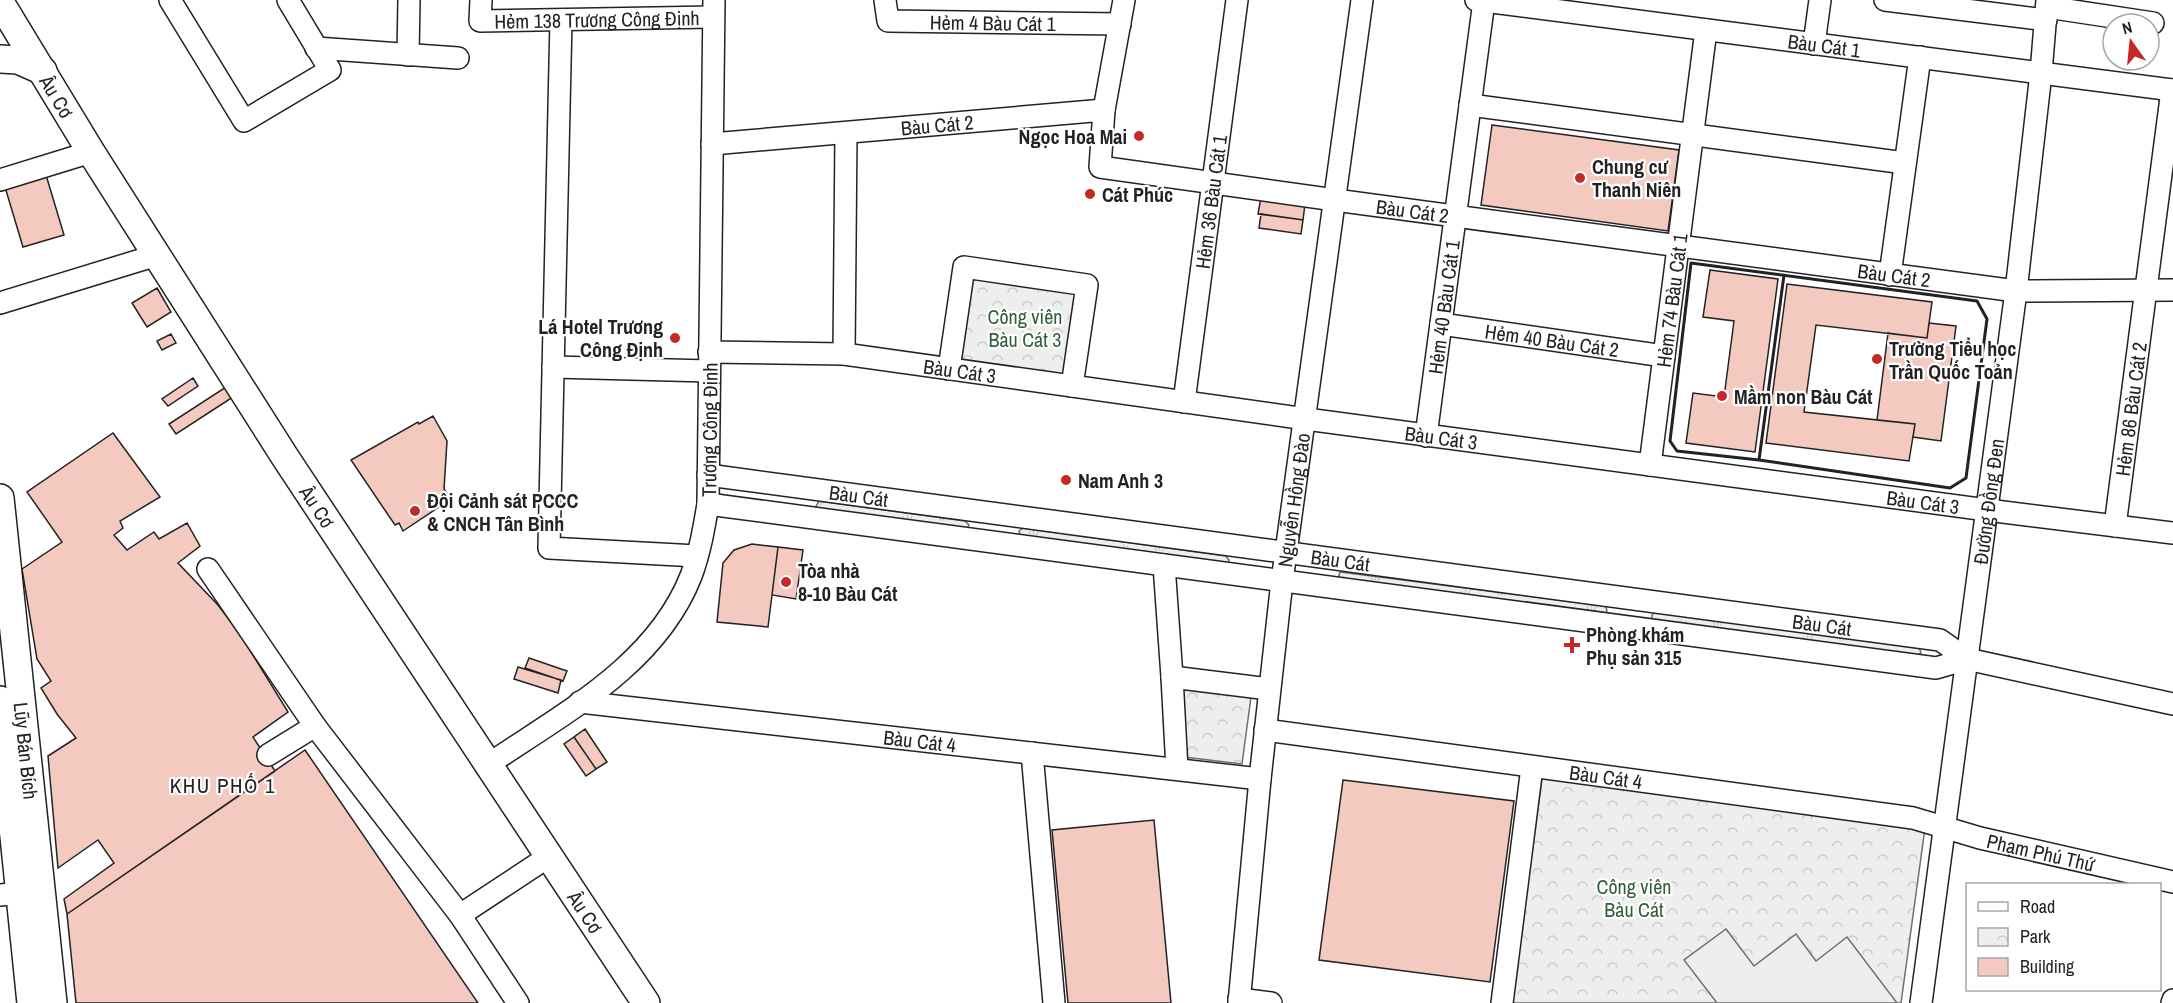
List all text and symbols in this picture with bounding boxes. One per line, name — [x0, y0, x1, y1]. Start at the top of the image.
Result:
street label: Hẻm 138 Trương Công Định — [494, 4, 700, 34]
street label: Hẻm 4 Bàu Cát 1 — [930, 8, 1056, 37]
north arrow — [2101, 12, 2161, 72]
text: N — [2120, 16, 2135, 39]
street label: Bàu Cát 1 — [1786, 27, 1862, 63]
street label: Âu Cơ — [33, 69, 80, 123]
street label: Bàu Cát 2 — [900, 108, 975, 141]
place label: Ngọc Hoa Mai — [1019, 123, 1127, 150]
marker: Ngọc Hoa Mai — [1132, 129, 1146, 143]
street label: Hẻm 36 Bàu Cát 1 — [1188, 133, 1233, 270]
place label: Chung cư Thanh Niên — [1592, 153, 1681, 203]
marker: Chung cư Thanh Niên — [1573, 171, 1587, 185]
place label: Cát Phúc — [1102, 181, 1173, 208]
marker: Cát Phúc — [1083, 187, 1097, 201]
street label: Bàu Cát 2 — [1374, 192, 1450, 229]
street label: Hẻm 74 Bàu Cát 1 — [1649, 232, 1693, 369]
street label: Hẻm 40 Bàu Cát 1 — [1421, 238, 1465, 376]
street label: Bàu Cát 2 — [1856, 256, 1932, 293]
park label: Công viên Bàu Cát 3 — [988, 303, 1062, 353]
place label: Lá Hotel Trương Công Định — [538, 313, 663, 363]
street label: Hẻm 40 Bàu Cát 2 — [1483, 317, 1621, 363]
marker: Lá Hotel Trương Công Định — [668, 331, 682, 345]
place label: Trường Tiểu học Trần Quốc Toản — [1889, 335, 2016, 385]
street label: Hẻm 86 Bàu Cát 2 — [2108, 340, 2152, 478]
street label: Bàu Cát 3 — [922, 352, 998, 389]
marker: Trường Tiểu học Trần Quốc Toản — [1870, 352, 1884, 366]
street label: Trương Công Định — [695, 362, 723, 497]
place label: Mầm non Bàu Cát — [1734, 383, 1873, 410]
marker: Mầm non Bàu Cát — [1715, 389, 1729, 403]
street label: Bàu Cát 3 — [1403, 419, 1479, 455]
street label: Nguyễn Hồng Đào — [1271, 431, 1316, 569]
street label: Đường Đồng Đen — [1966, 437, 2010, 566]
place label: Nam Anh 3 — [1078, 467, 1163, 494]
marker: Nam Anh 3 — [1059, 473, 1073, 487]
street label: Bàu Cát — [827, 478, 890, 513]
street label: Âu Cơ — [293, 479, 341, 533]
street label: Bàu Cát 3 — [1885, 483, 1961, 520]
place label: Đội Cảnh sát PCCC & CNCH Tân Bình — [427, 487, 578, 537]
marker: Đội Cảnh sát PCCC & CNCH Tân Bình — [408, 504, 422, 518]
street label: Bàu Cát — [1309, 542, 1372, 577]
place label: Tòa nhà 8-10 Bàu Cát — [798, 557, 898, 607]
marker: Tòa nhà 8-10 Bàu Cát — [779, 575, 793, 589]
street label: Bàu Cát — [1791, 607, 1854, 642]
place label: Phòng khám Phụ sản 315 — [1586, 621, 1684, 671]
marker: Phòng khám Phụ sản 315 — [1563, 636, 1581, 654]
street label: Lũy Bán Bích — [8, 701, 45, 801]
street label: Bàu Cát 4 — [882, 723, 958, 758]
street label: Bàu Cát 4 — [1568, 758, 1644, 795]
district label: KHU PHỐ 1 — [170, 771, 276, 800]
street label: Phạm Phú Thứ — [1984, 827, 2098, 877]
park label: Công viên Bàu Cát — [1597, 873, 1671, 923]
legend — [1966, 883, 2161, 991]
street label: Âu Cơ — [561, 884, 609, 938]
text: Road — [2020, 894, 2055, 919]
text: Park — [2020, 924, 2051, 949]
text: Building — [2020, 954, 2075, 979]

